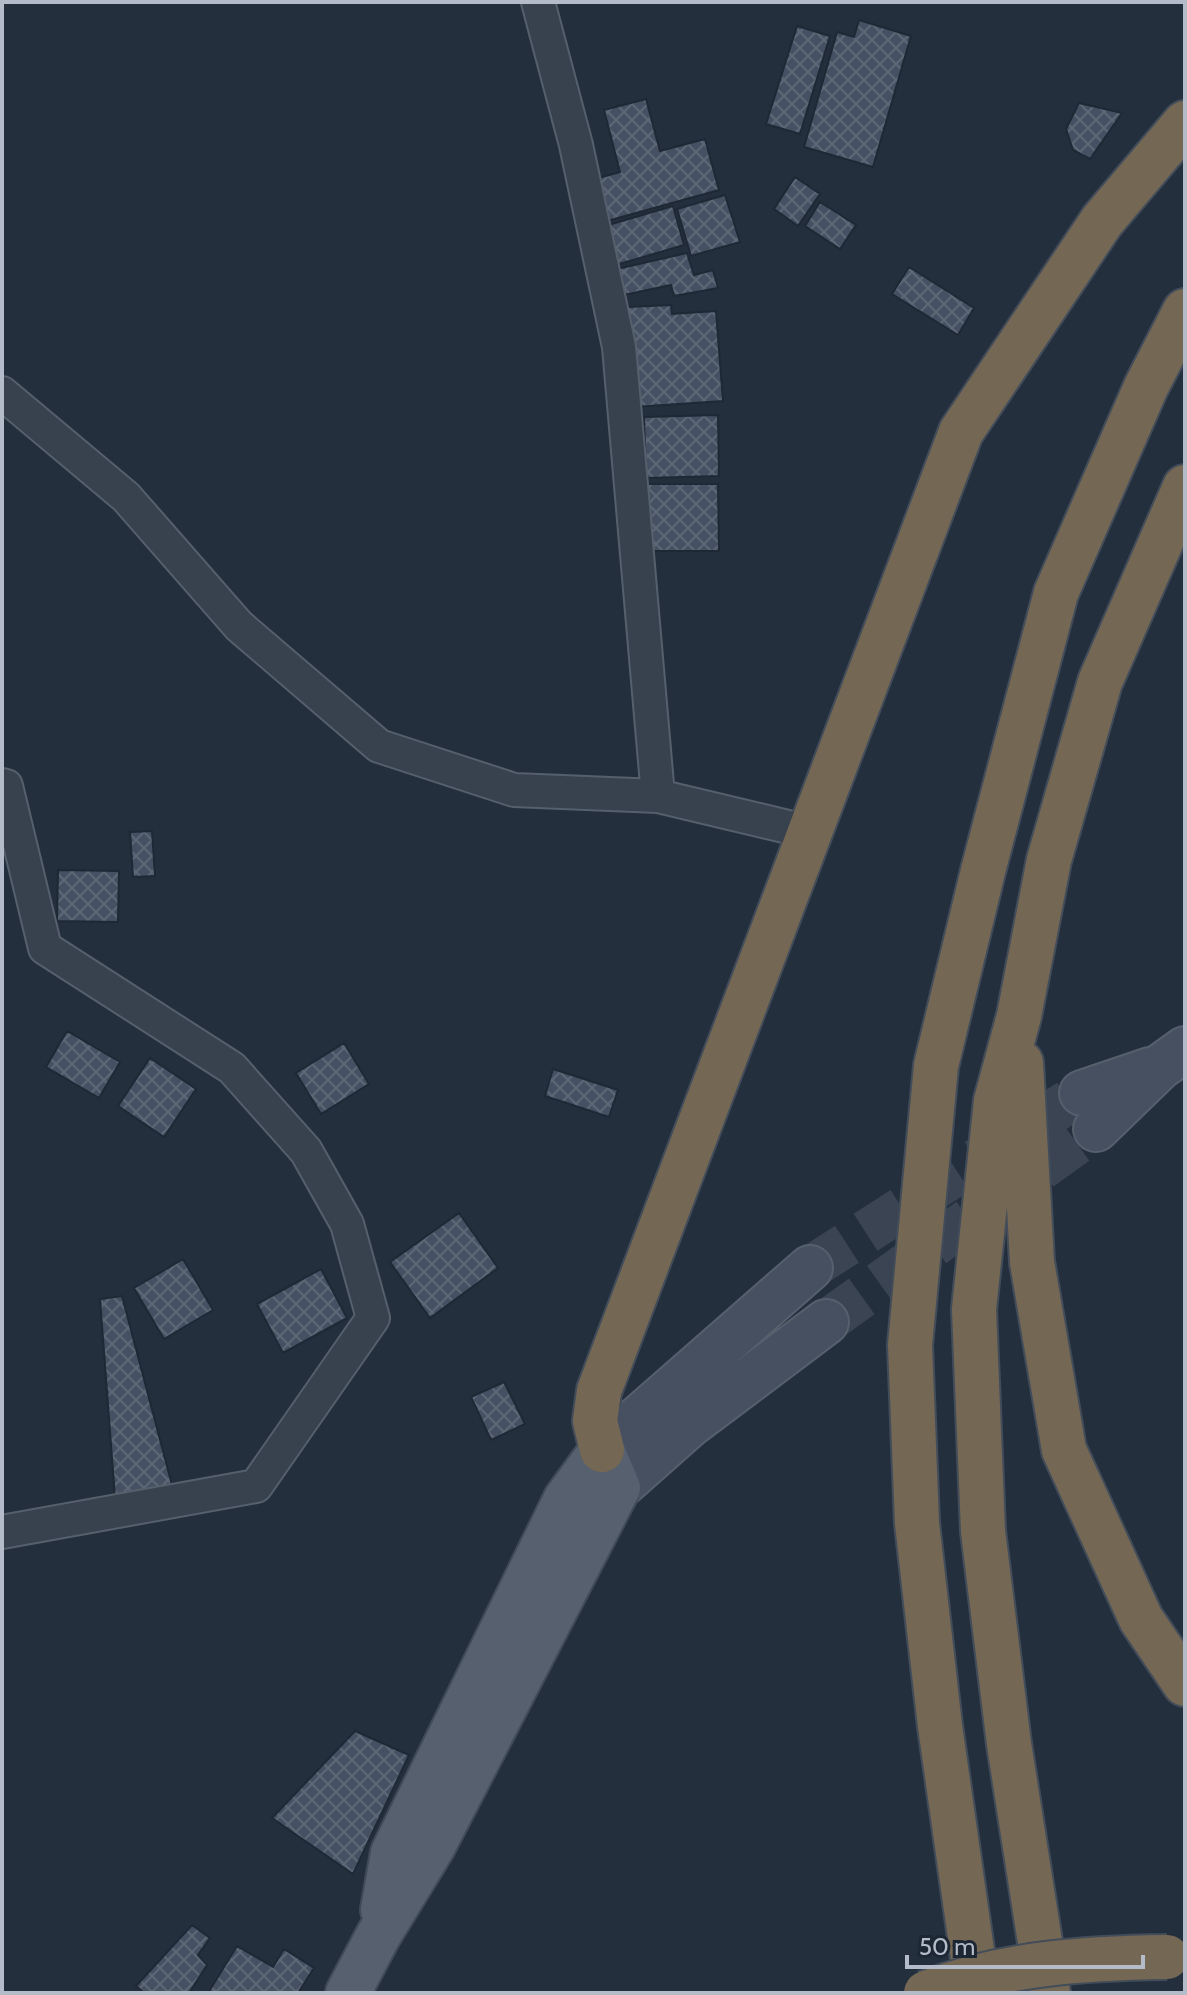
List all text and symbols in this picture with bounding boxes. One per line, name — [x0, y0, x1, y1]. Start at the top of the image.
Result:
scale bar — [907, 1919, 1143, 1969]
text: 50 m — [919, 1932, 975, 1961]

